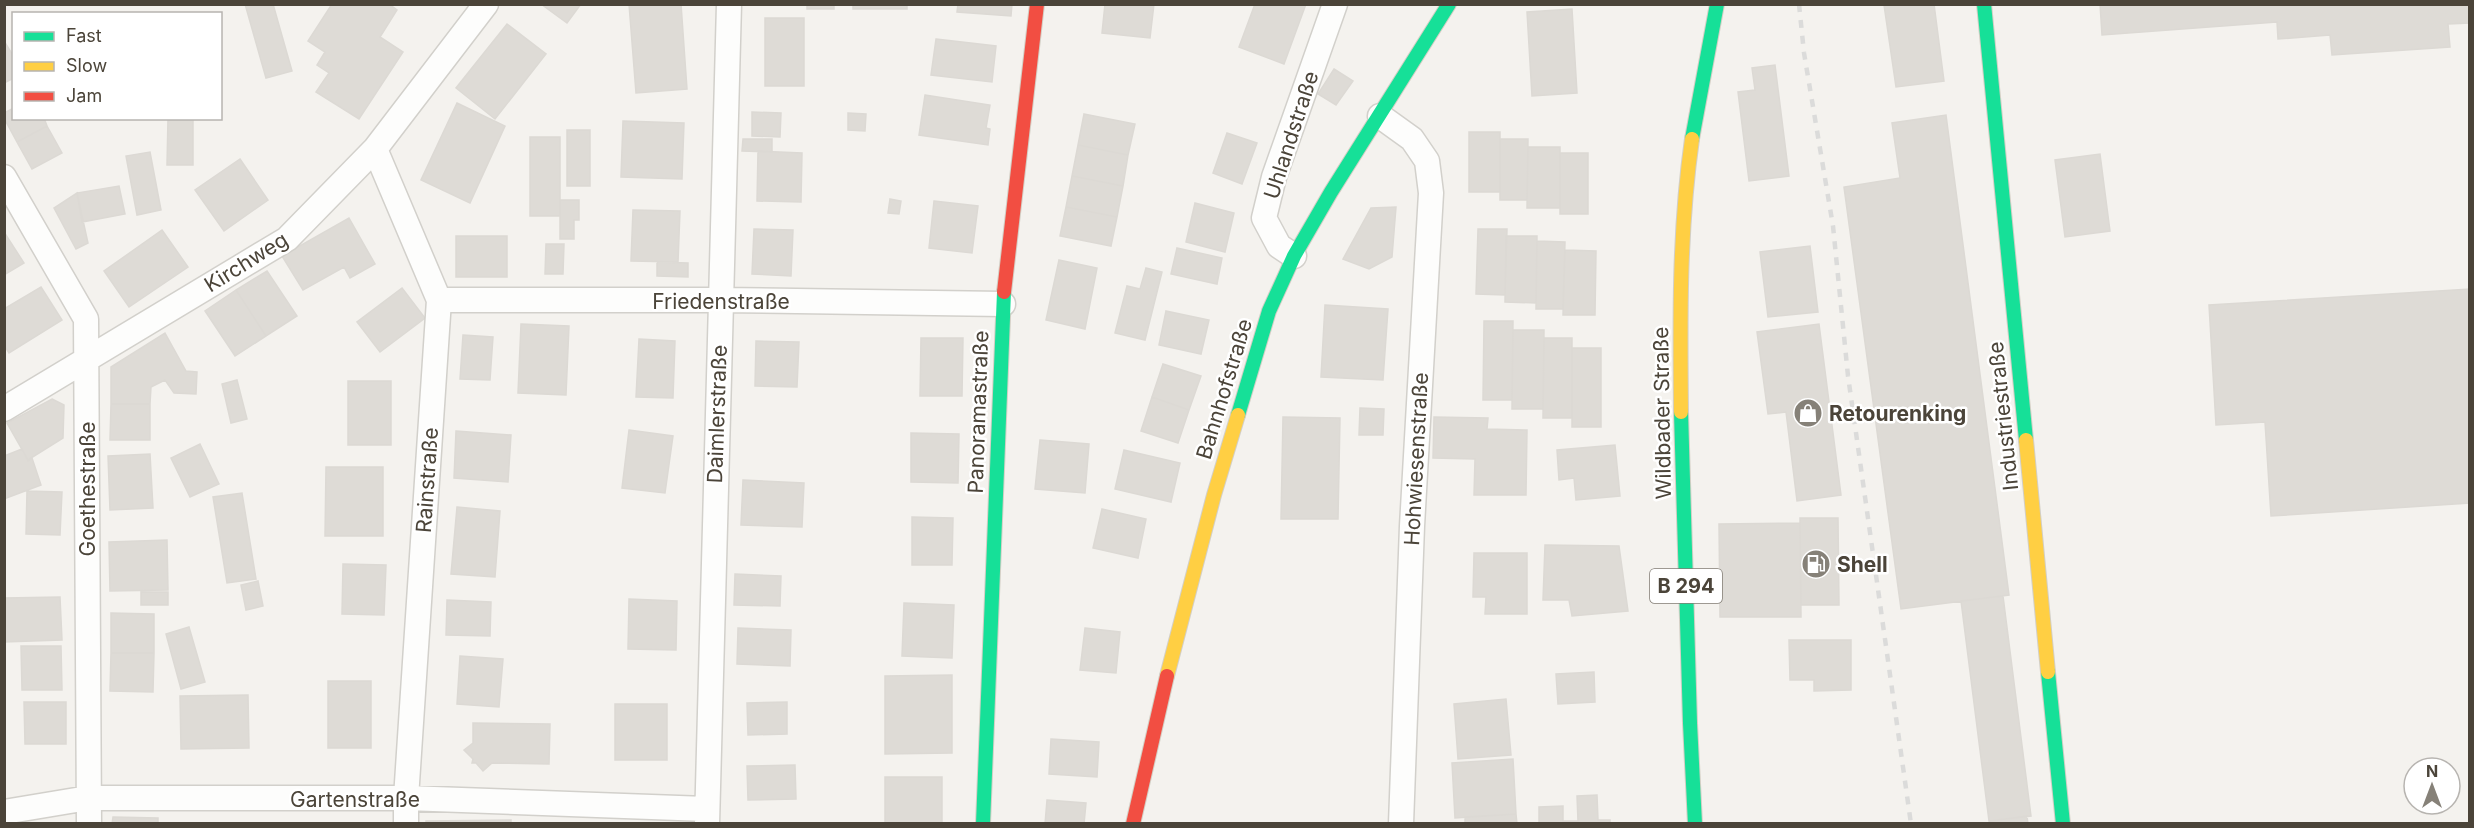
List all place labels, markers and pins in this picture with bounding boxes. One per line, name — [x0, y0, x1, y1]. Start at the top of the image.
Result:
shop icon: Retourenking — [1792, 397, 1824, 429]
place label: Retourenking — [1829, 401, 1966, 426]
fuel station icon: Shell — [1800, 548, 1832, 580]
place label: Shell — [1837, 552, 1888, 577]

